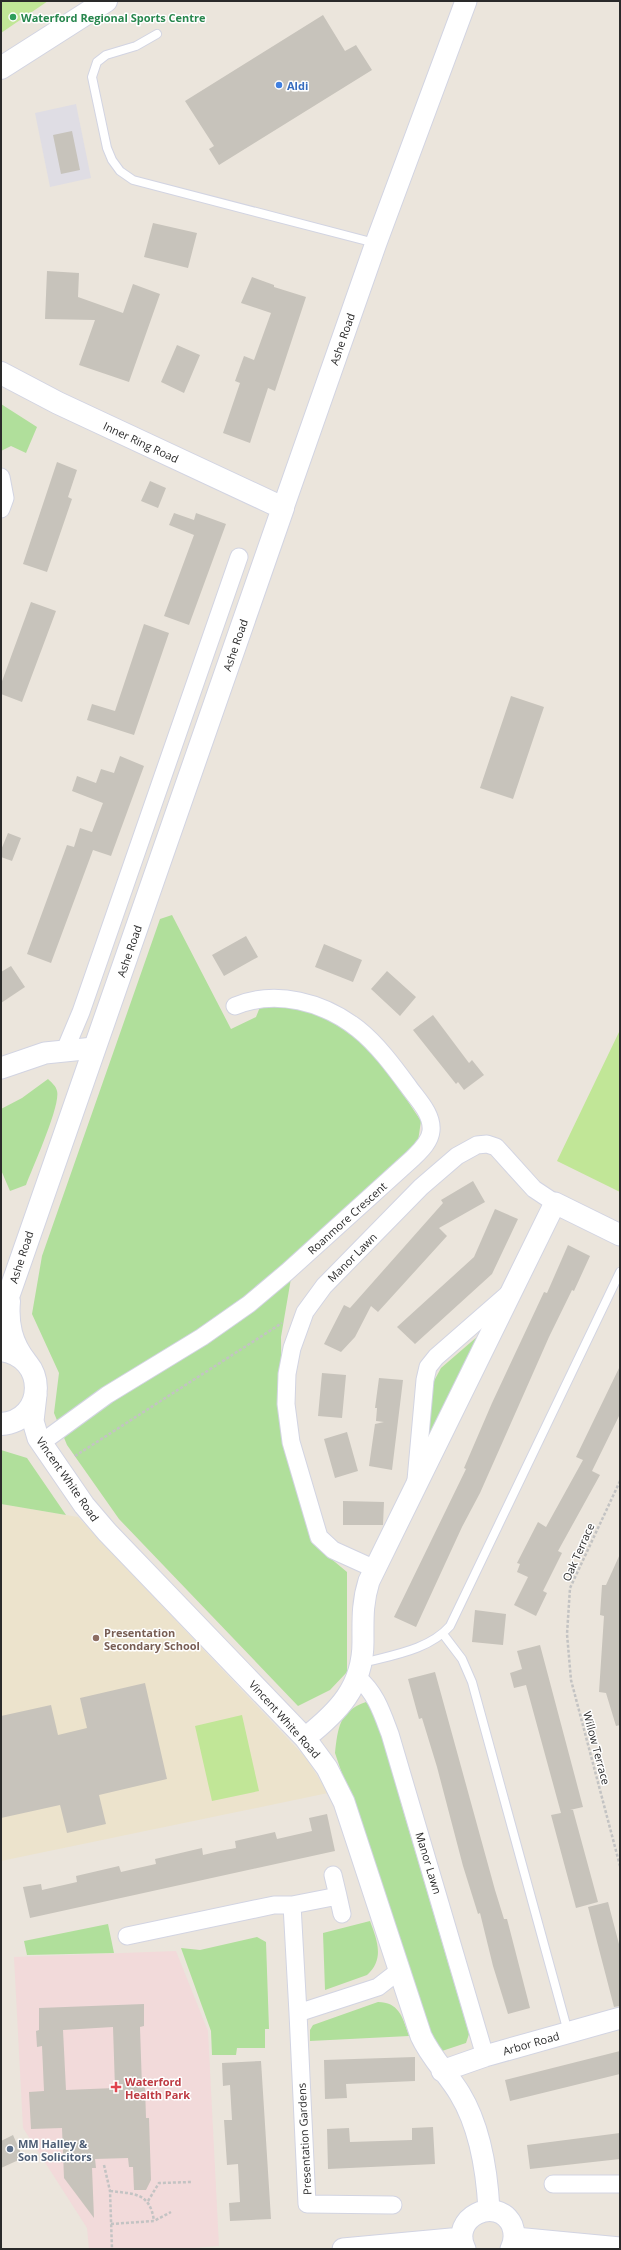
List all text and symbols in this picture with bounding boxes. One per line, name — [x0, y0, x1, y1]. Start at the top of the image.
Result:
place label: Waterford Regional Sports Centre — [21, 10, 206, 25]
marker: Waterford Regional Sports Centre — [8, 12, 18, 22]
place label: Aldi — [287, 78, 308, 93]
marker: Aldi — [274, 80, 284, 90]
street label: Ashe Road — [326, 311, 358, 367]
street label: Inner Ring Road — [101, 418, 181, 466]
street label: Ashe Road — [219, 617, 251, 673]
street label: Ashe Road — [113, 923, 145, 979]
street label: Roanmore Crescent — [304, 1178, 390, 1258]
street label: Ashe Road — [5, 1229, 37, 1285]
street label: Manor Lawn — [324, 1229, 380, 1285]
street label: Vincent White Road — [33, 1434, 103, 1524]
street label: Oak Terrace — [559, 1521, 597, 1583]
place label: Presentation Secondary School — [104, 1625, 200, 1653]
marker: Presentation Secondary School — [91, 1633, 101, 1643]
street label: Vincent White Road — [246, 1677, 324, 1761]
street label: Willow Terrace — [580, 1710, 614, 1786]
street label: Manor Lawn — [412, 1830, 446, 1896]
street label: Arbor Road — [501, 2028, 561, 2058]
place label: Waterford Health Park — [125, 2074, 190, 2102]
marker: Waterford Health Park — [110, 2081, 122, 2093]
street label: Presentation Gardens — [294, 2083, 314, 2195]
place label: MM Halley & Son Solicitors — [18, 2136, 92, 2164]
marker: MM Halley & Son Solicitors — [5, 2144, 15, 2154]

